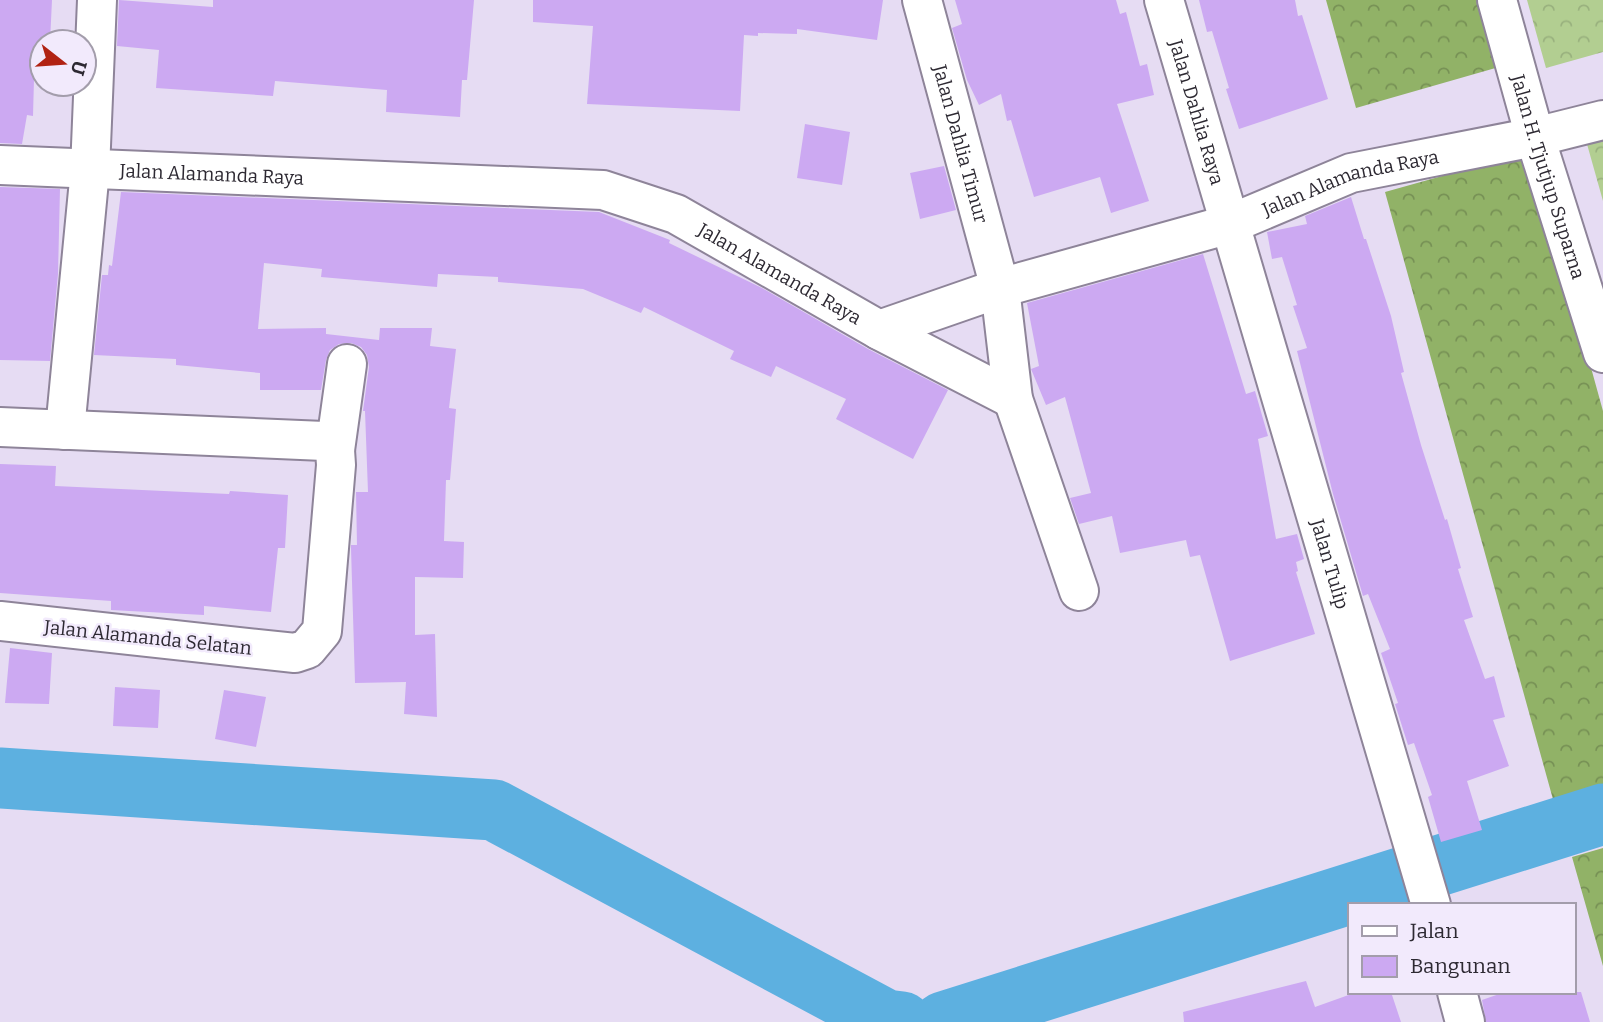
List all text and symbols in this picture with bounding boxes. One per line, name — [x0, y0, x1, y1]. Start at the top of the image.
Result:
north arrow — [28, 28, 98, 98]
street label: Jalan Dahlia Raya — [1164, 36, 1229, 188]
text: U — [66, 58, 92, 78]
street label: Jalan Dahlia Timur — [928, 61, 993, 226]
street label: Jalan H. Tjutjup Suparna — [1506, 71, 1590, 282]
street label: Jalan Alamanda Raya — [1258, 145, 1441, 222]
street label: Jalan Alamanda Raya — [118, 159, 305, 190]
street label: Jalan Alamanda Raya — [693, 218, 866, 330]
street label: Jalan Tulip — [1305, 515, 1354, 612]
street label: Jalan Alamanda Selatan — [42, 615, 253, 660]
legend — [1348, 903, 1575, 994]
text: Jalan — [1409, 918, 1459, 944]
text: Bangunan — [1410, 953, 1511, 979]

